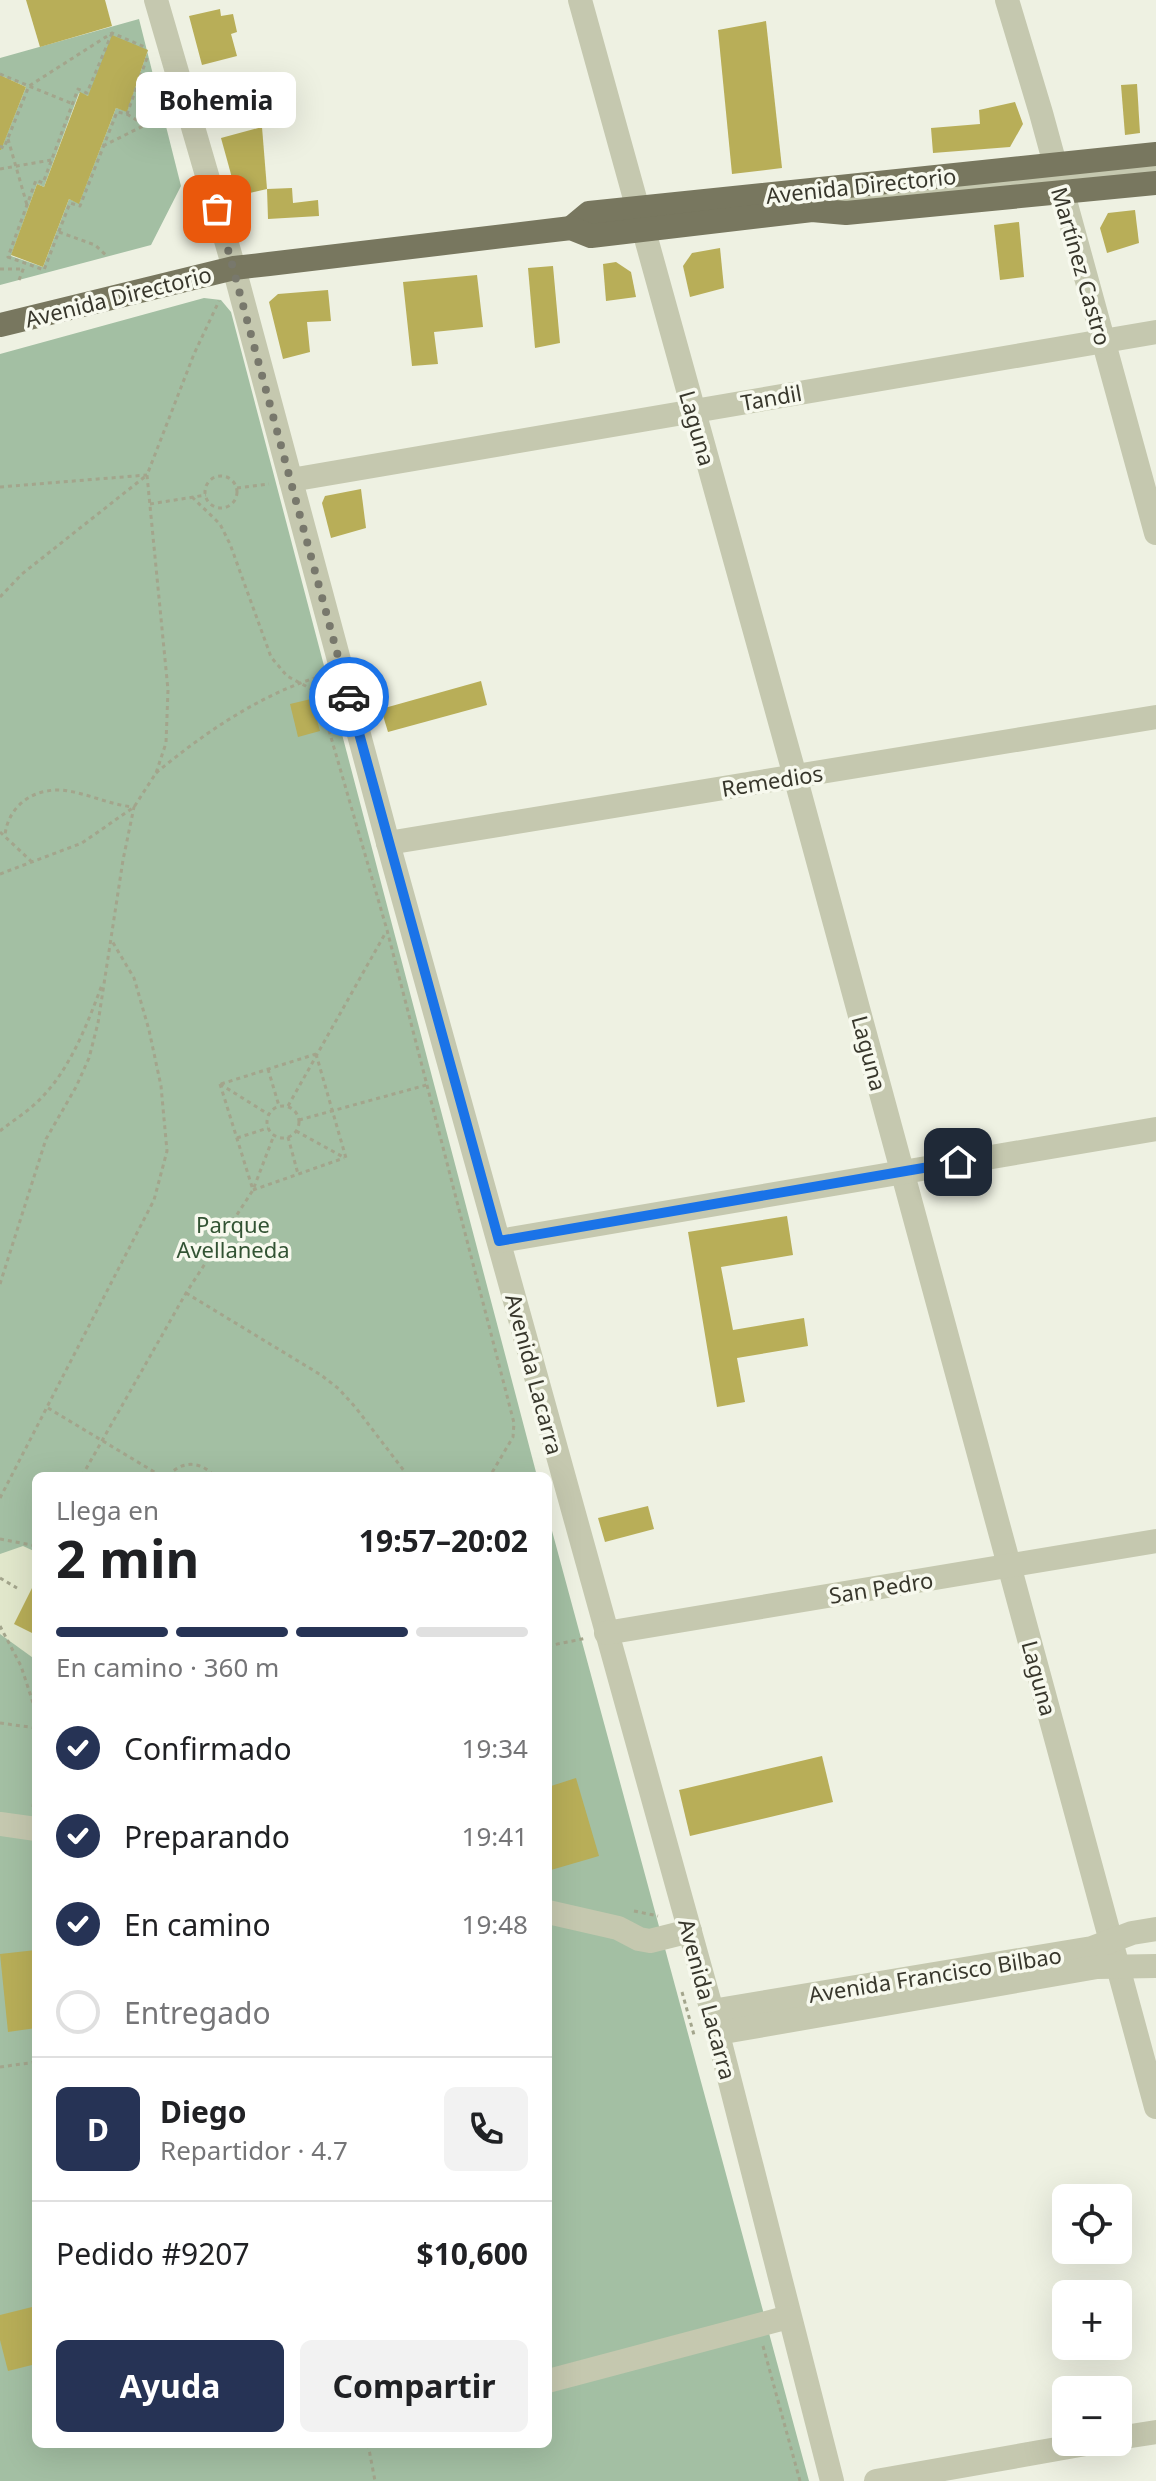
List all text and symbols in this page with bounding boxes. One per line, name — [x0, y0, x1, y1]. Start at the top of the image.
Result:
callout: Bohemia — [137, 73, 297, 129]
text: Bohemia — [159, 82, 273, 118]
street label: Avenida Directorio — [764, 160, 958, 210]
pin — [183, 175, 251, 243]
street label: Martínez Castro — [1045, 183, 1119, 349]
icon: bag — [195, 187, 239, 231]
street label: Avenida Directorio — [22, 258, 214, 334]
street label: Tandil — [738, 377, 804, 417]
street label: Laguna — [673, 387, 723, 469]
courier — [309, 657, 389, 737]
icon: car — [327, 675, 371, 719]
street label: Remedios — [719, 757, 825, 803]
street label: Laguna — [846, 1012, 894, 1094]
pin — [924, 1128, 992, 1196]
icon: home — [936, 1140, 980, 1184]
park label: Parque Avellaneda — [176, 1209, 290, 1264]
street label: Avenida Lacarra — [499, 1290, 571, 1458]
text: Llega en — [56, 1492, 159, 1528]
text: 19:57–20:02 — [359, 1520, 528, 1561]
text: 2 min — [56, 1522, 199, 1593]
street label: San Pedro — [827, 1564, 935, 1610]
street label: Laguna — [1016, 1637, 1064, 1719]
text: En camino · 360 m — [56, 1649, 279, 1685]
icon: check — [56, 1726, 100, 1770]
text: Confirmado — [124, 1728, 292, 1769]
text: 19:34 — [462, 1730, 528, 1766]
icon: check — [56, 1814, 100, 1858]
text: Preparando — [124, 1816, 290, 1857]
text: 19:41 — [462, 1818, 528, 1854]
icon: check — [56, 1902, 100, 1946]
text: En camino — [124, 1904, 271, 1945]
text: 19:48 — [462, 1906, 528, 1942]
street label: Avenida Lacarra — [672, 1915, 744, 2083]
street label: Avenida Francisco Bilbao — [806, 1939, 1064, 2009]
text: Entregado — [124, 1992, 271, 2033]
button: phone — [444, 2087, 528, 2171]
text: Diego — [160, 2091, 247, 2132]
text: D — [87, 2109, 109, 2150]
text: Repartidor · 4.7 — [160, 2132, 348, 2168]
map controls — [1052, 2184, 1132, 2456]
button: locate — [1052, 2184, 1132, 2264]
text: Pedido #9207 — [56, 2233, 250, 2274]
text: $10,600 — [416, 2233, 528, 2274]
button: + — [1052, 2280, 1132, 2360]
button: Ayuda — [56, 2340, 284, 2432]
button: Compartir — [300, 2340, 528, 2432]
button: − — [1052, 2376, 1132, 2456]

